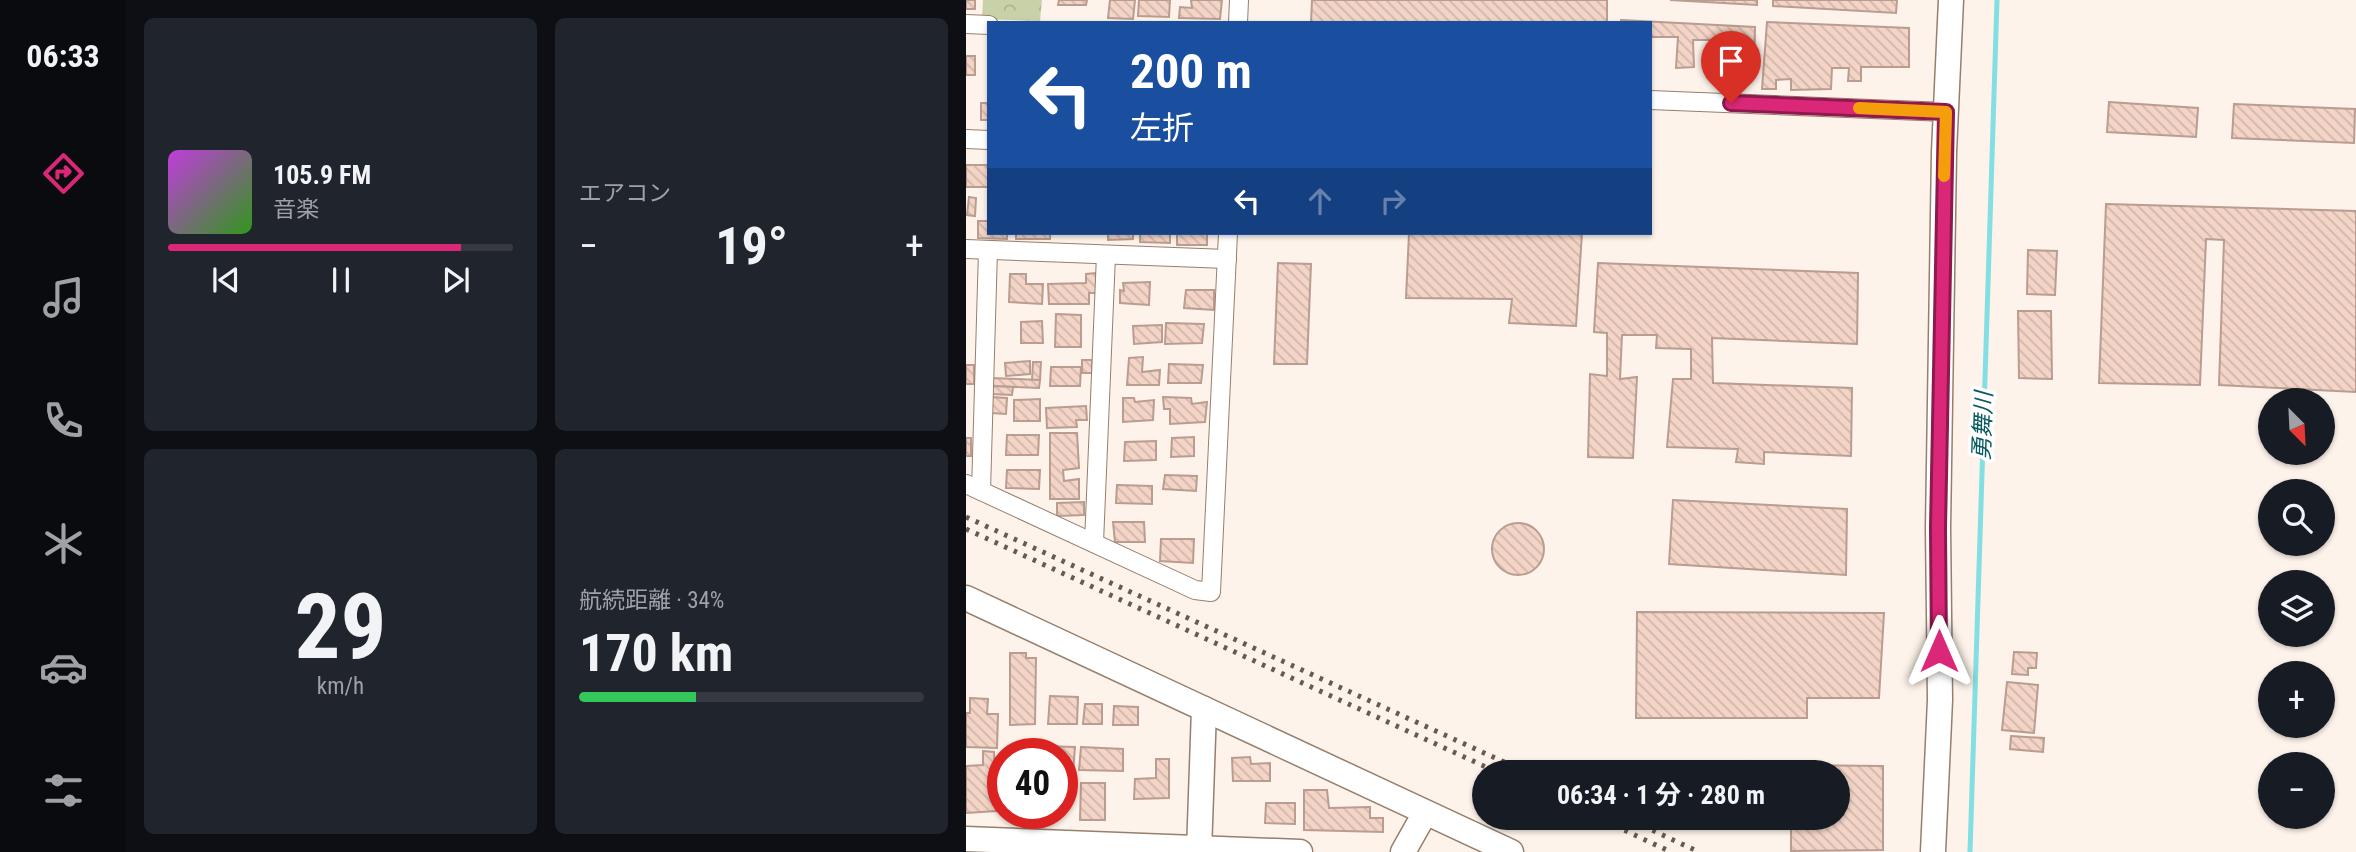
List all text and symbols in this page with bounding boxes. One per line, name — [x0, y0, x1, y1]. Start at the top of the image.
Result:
pin — [1701, 31, 1761, 103]
text: 06:33 — [26, 37, 100, 75]
icon: arrive — [1712, 42, 1750, 80]
text: 200 m — [1130, 43, 1252, 100]
icon: left — [1015, 49, 1106, 140]
text: 左折 — [1130, 109, 1194, 147]
icon: directions — [39, 149, 88, 198]
text: 105.9 FM — [273, 160, 371, 190]
text: エアコン — [579, 180, 671, 207]
icon: left — [1228, 182, 1266, 220]
icon: ahead — [1301, 182, 1339, 220]
icon: right — [1374, 182, 1412, 220]
text: 音楽 — [273, 196, 319, 223]
text: 19° — [715, 216, 788, 277]
text: − — [579, 224, 598, 268]
text: + — [905, 224, 924, 268]
icon: previous — [207, 261, 245, 299]
icon: pause — [322, 261, 360, 299]
icon: next — [437, 261, 475, 299]
icon: music — [39, 273, 88, 322]
water label: 勇舞川 — [1968, 388, 1998, 461]
north arrow — [2258, 388, 2334, 466]
map controls — [2258, 388, 2335, 829]
icon: phone — [39, 396, 88, 445]
button: search — [2258, 479, 2335, 556]
icon: climate — [39, 519, 88, 568]
button: layers — [2258, 570, 2335, 647]
text: 29 — [295, 574, 386, 680]
text: 航続距離 · 34% — [579, 587, 724, 614]
position arrow — [1902, 614, 1976, 688]
text: 170 km — [579, 623, 733, 684]
icon: car — [39, 643, 88, 692]
button: + — [2258, 661, 2335, 738]
text: km/h — [317, 673, 364, 700]
speed limit sign: 40 — [987, 738, 1078, 829]
button: − — [2258, 752, 2335, 829]
icon: filters — [39, 766, 88, 815]
text: 06:34 · 1 分 · 280 m — [1557, 780, 1765, 810]

